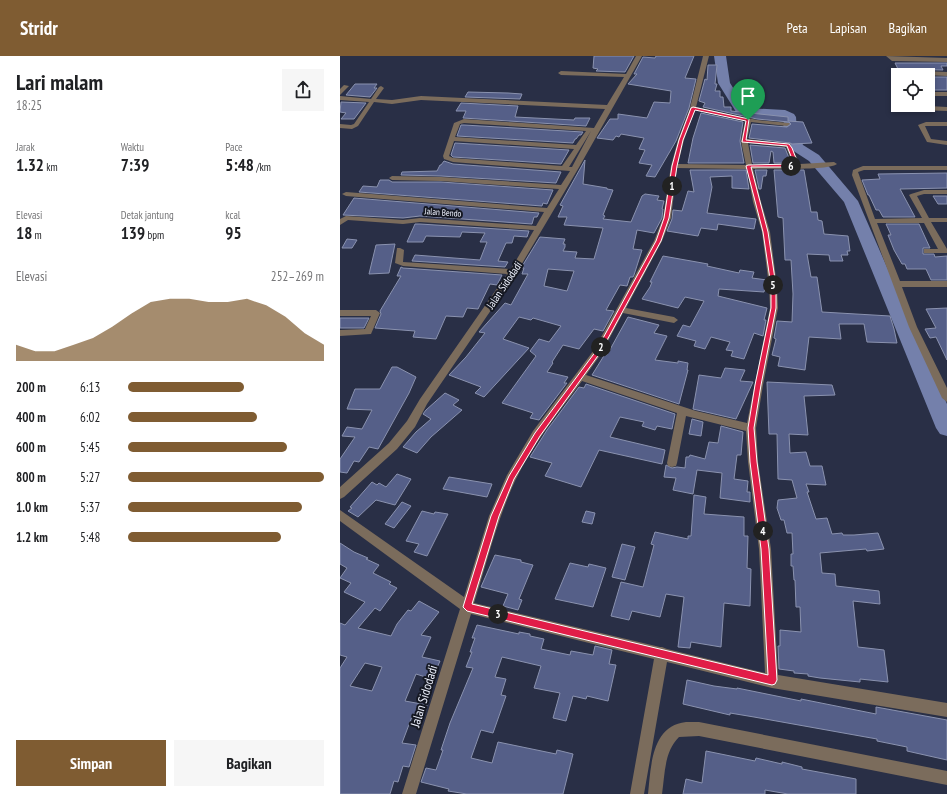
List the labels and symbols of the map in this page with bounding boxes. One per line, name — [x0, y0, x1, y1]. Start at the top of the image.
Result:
pin — [731, 79, 765, 120]
pin: 6 — [781, 156, 801, 176]
pin: 1 — [662, 176, 682, 196]
street label: Jalan Bendo — [423, 205, 462, 219]
street label: Jalan Sidodadi — [483, 259, 525, 312]
pin: 5 — [763, 275, 783, 295]
pin: 2 — [591, 337, 611, 357]
pin: 4 — [753, 521, 773, 541]
pin: 3 — [488, 604, 508, 624]
street label: Jalan Sidodadi — [406, 663, 442, 730]

